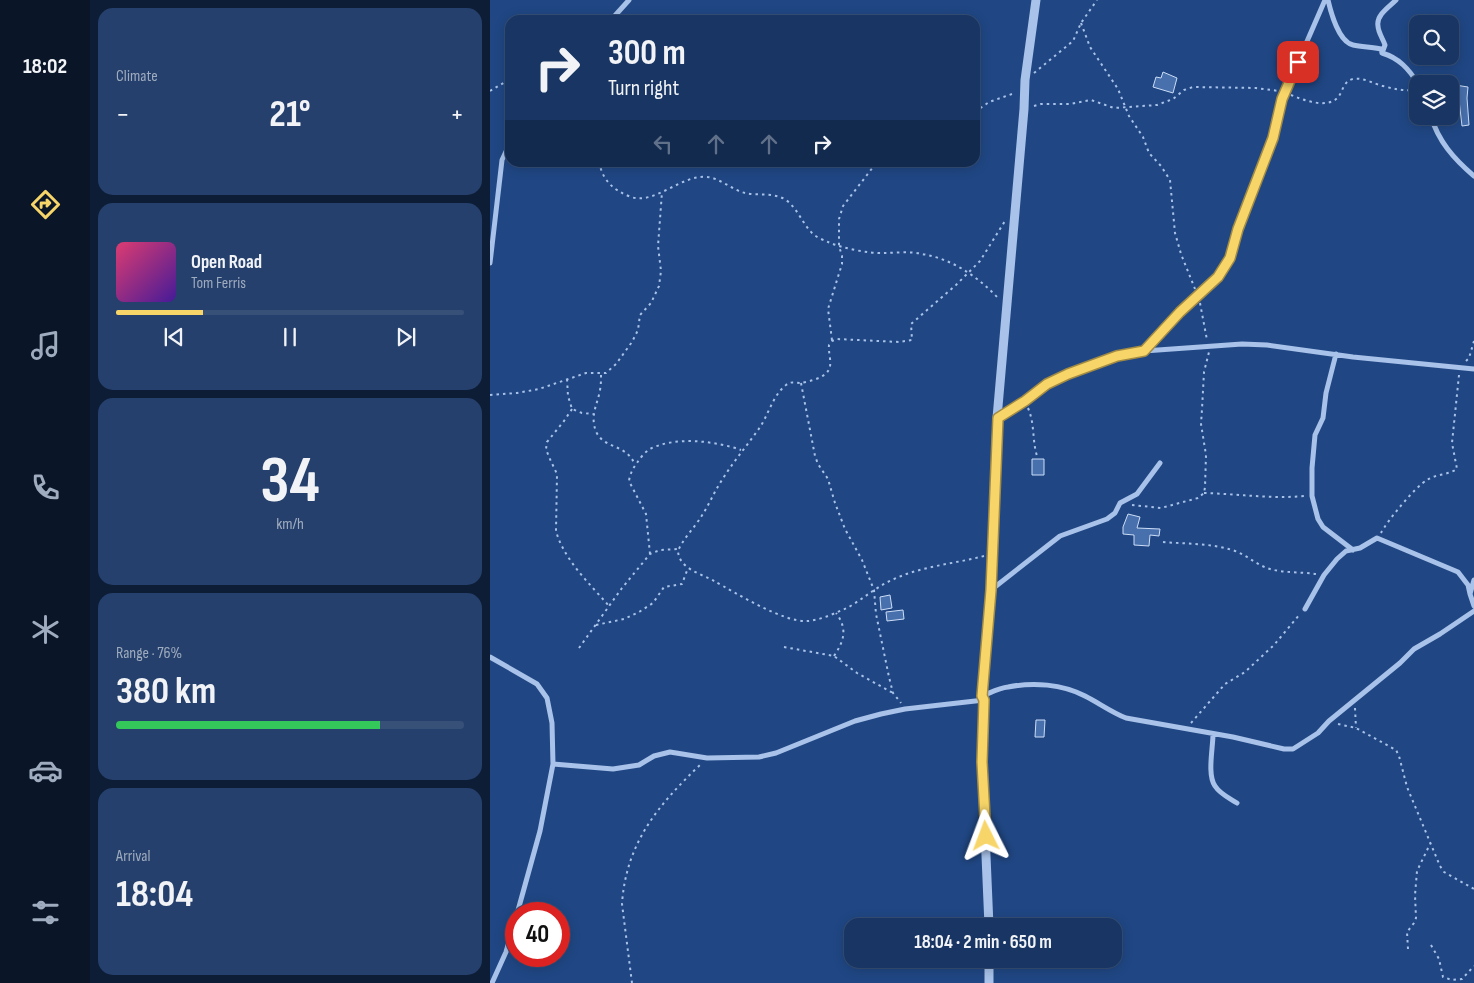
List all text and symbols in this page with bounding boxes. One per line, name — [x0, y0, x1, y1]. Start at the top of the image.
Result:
map controls — [1409, 15, 1459, 125]
button: search — [1409, 15, 1459, 65]
text: 300 m — [608, 32, 686, 75]
icon: right — [525, 35, 590, 100]
pin — [1277, 41, 1319, 83]
icon: arrive — [1284, 48, 1312, 76]
text: 18:02 — [23, 53, 67, 80]
text: Climate — [116, 67, 158, 86]
text: Turn right — [608, 75, 679, 102]
button: layers — [1409, 75, 1459, 125]
text: 21° — [269, 92, 311, 137]
text: − — [116, 98, 130, 131]
text: + — [450, 98, 464, 131]
icon: left — [649, 130, 677, 158]
icon: ahead — [702, 130, 730, 158]
icon: ahead — [755, 130, 783, 158]
icon: right — [808, 130, 836, 158]
icon: directions — [28, 187, 63, 222]
text: Open Road — [191, 251, 262, 274]
text: Tom Ferris — [191, 274, 246, 293]
icon: previous — [160, 323, 188, 351]
icon: pause — [276, 323, 304, 351]
icon: next — [392, 323, 420, 351]
icon: music — [28, 328, 63, 363]
text: 34 — [260, 443, 320, 521]
icon: phone — [28, 470, 63, 505]
text: km/h — [276, 515, 304, 534]
icon: climate — [28, 612, 63, 647]
text: Range · 76% — [116, 644, 182, 663]
text: 380 km — [116, 669, 216, 714]
icon: car — [28, 753, 63, 788]
position arrow — [959, 809, 1011, 861]
text: Arrival — [116, 847, 150, 866]
text: 18:04 — [116, 872, 193, 917]
icon: filters — [28, 895, 63, 930]
speed limit sign: 40 — [505, 902, 570, 967]
text: 18:04 · 2 min · 650 m — [914, 931, 1052, 954]

